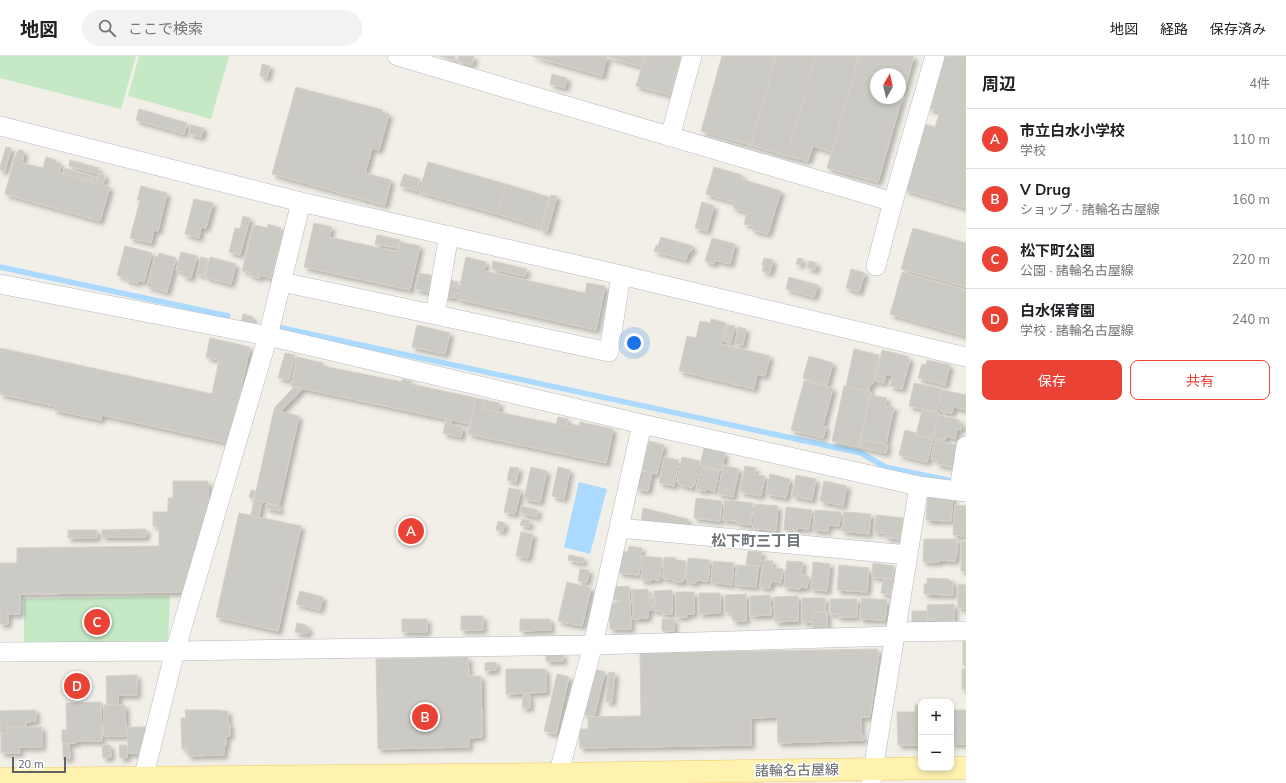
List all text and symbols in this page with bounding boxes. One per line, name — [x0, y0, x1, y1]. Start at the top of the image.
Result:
search box — [82, 10, 362, 46]
text: 地図 — [20, 17, 58, 41]
icon: search — [96, 17, 118, 39]
text: ここで検索 — [128, 19, 203, 38]
text: 地図 — [1110, 20, 1138, 38]
text: 経路 — [1160, 20, 1188, 38]
text: 保存済み — [1210, 20, 1266, 38]
north arrow — [870, 68, 906, 104]
text: 周辺 — [982, 73, 1016, 94]
text: 4件 — [1249, 75, 1270, 91]
text: 市立白水小学校 — [1020, 121, 1125, 140]
text: A — [990, 131, 1000, 147]
text: 110 m — [1232, 131, 1270, 147]
text: 学校 — [1020, 142, 1046, 158]
text: V Drug — [1020, 180, 1071, 199]
text: B — [991, 191, 999, 207]
text: 160 m — [1232, 191, 1270, 207]
text: ショップ · 諸輪名古屋線 — [1020, 201, 1160, 217]
text: 松下町公園 — [1020, 241, 1095, 260]
text: C — [991, 251, 999, 267]
text: 220 m — [1232, 251, 1270, 267]
text: 公園 · 諸輪名古屋線 — [1020, 262, 1134, 278]
text: 白水保育園 — [1020, 301, 1095, 320]
text: D — [990, 311, 1000, 327]
text: 240 m — [1232, 311, 1270, 327]
text: 学校 · 諸輪名古屋線 — [1020, 322, 1134, 338]
your location — [624, 333, 644, 353]
button: 保存 — [982, 360, 1122, 400]
button: 共有 — [1130, 360, 1270, 400]
pin: A — [398, 516, 424, 546]
district label: 松下町三丁目 — [711, 531, 801, 550]
pin: C — [84, 607, 110, 637]
pin: D — [64, 671, 90, 701]
map controls — [918, 699, 954, 771]
button: + — [918, 699, 954, 735]
pin: B — [412, 702, 438, 732]
button: − — [918, 735, 954, 771]
scale bar — [12, 755, 66, 774]
text: 20 m — [18, 757, 44, 771]
street label: 諸輪名古屋線 — [755, 760, 839, 780]

